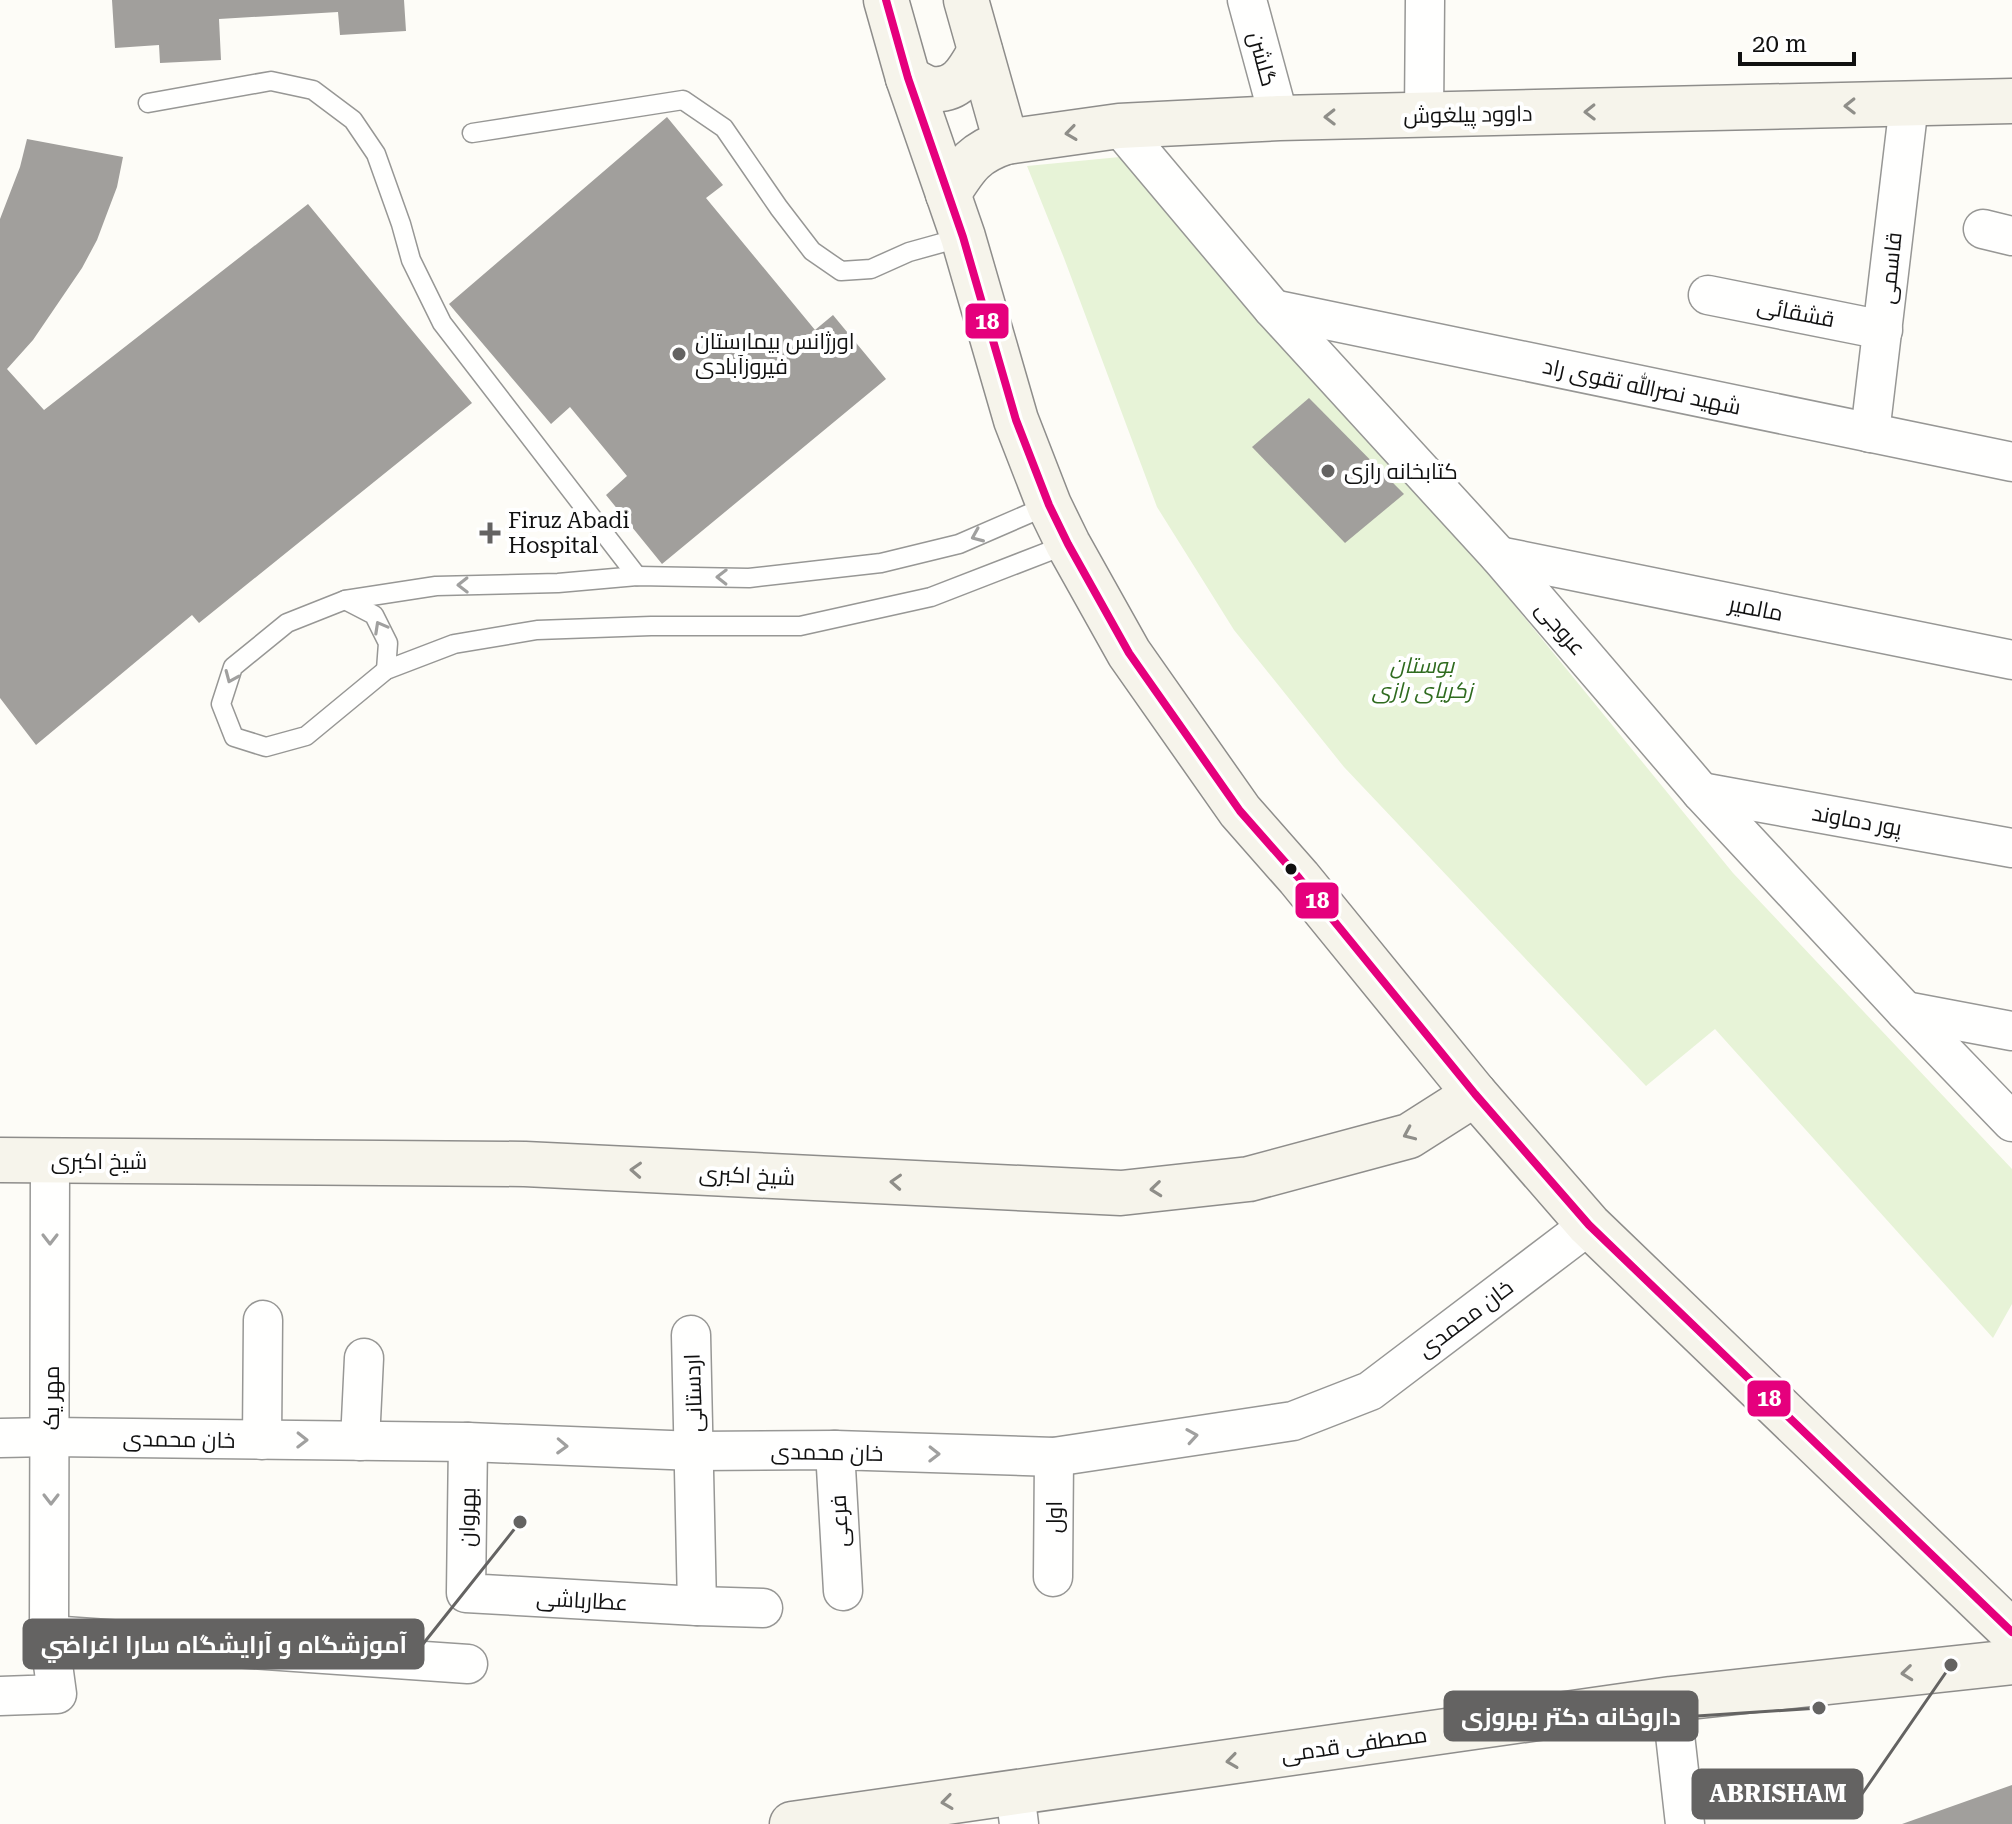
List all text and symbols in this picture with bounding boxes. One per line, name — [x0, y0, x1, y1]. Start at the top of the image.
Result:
scale bar — [1740, 16, 1854, 66]
street label: گلشن — [1242, 29, 1282, 89]
text: 20 m — [1752, 30, 1807, 58]
one-way arrow — [1843, 97, 1856, 114]
street label: داوود پیلغوش — [1403, 101, 1533, 130]
one-way arrow — [1583, 103, 1596, 120]
one-way arrow — [1323, 108, 1336, 126]
one-way arrow — [1064, 124, 1078, 141]
street label: قاسمی — [1874, 231, 1908, 305]
street label: قشقائی — [1755, 293, 1837, 333]
line badge: 18 — [964, 302, 1010, 340]
text: 18 — [975, 309, 999, 334]
place label: اورژانس بیمارستان فیروزآبادی — [695, 329, 855, 379]
marker: اورژانس بیمارستان فیروزآبادی — [670, 345, 688, 363]
street label: شهید نصرالله تقوی راد — [1540, 351, 1744, 421]
place label: کتابخانه رازی — [1344, 459, 1458, 484]
marker: کتابخانه رازی — [1319, 462, 1337, 480]
place label: Firuz Abadi Hospital — [508, 508, 629, 558]
marker: Firuz Abadi Hospital — [479, 522, 501, 544]
one-way arrow — [971, 526, 985, 542]
one-way arrow — [715, 568, 728, 586]
one-way arrow — [456, 577, 469, 594]
street label: مالمیر — [1725, 591, 1785, 626]
street label: عروجی — [1530, 596, 1591, 661]
one-way arrow — [374, 620, 389, 635]
park label: بوستان زکریای رازی — [1372, 653, 1475, 704]
one-way arrow — [225, 668, 241, 683]
street label: پور دماوند — [1810, 800, 1904, 843]
unlabelled marker — [1283, 861, 1299, 877]
line badge: 18 — [1294, 881, 1340, 920]
text: 18 — [1305, 888, 1329, 913]
one-way arrow — [1402, 1124, 1417, 1140]
street label: شیخ اکبری — [51, 1149, 147, 1176]
street label: شیخ اکبری — [698, 1160, 796, 1193]
one-way arrow — [629, 1161, 642, 1178]
one-way arrow — [889, 1174, 902, 1191]
one-way arrow — [1149, 1181, 1162, 1198]
one-way arrow — [41, 1233, 59, 1246]
street label: خان محمدی — [1413, 1275, 1518, 1362]
street label: اردستانی — [680, 1353, 708, 1433]
street label: مهر یک — [39, 1366, 65, 1430]
line badge: 18 — [1746, 1379, 1792, 1418]
text: 18 — [1757, 1386, 1781, 1411]
street label: خان محمدی — [122, 1426, 236, 1453]
one-way arrow — [1185, 1428, 1199, 1445]
one-way arrow — [296, 1432, 309, 1449]
one-way arrow — [556, 1437, 569, 1454]
street label: خان محمدی — [770, 1439, 884, 1466]
one-way arrow — [928, 1446, 941, 1463]
street label: بهروان — [454, 1487, 482, 1547]
one-way arrow — [42, 1493, 59, 1506]
street label: فرعی — [826, 1494, 854, 1548]
street label: اول — [1042, 1501, 1067, 1533]
street label: عطارباشی — [535, 1586, 628, 1616]
callout: آموزشگاه و آرايشگاه سارا اغراضي — [24, 1620, 423, 1668]
text: آموزشگاه و آرايشگاه سارا اغراضي — [41, 1631, 408, 1663]
one-way arrow — [1900, 1665, 1913, 1682]
callout: داروخانه دکتر بهروزی — [1445, 1692, 1697, 1740]
text: داروخانه دکتر بهروزی — [1461, 1703, 1681, 1731]
street label: مصطفی قدمی — [1279, 1722, 1429, 1768]
one-way arrow — [1225, 1752, 1239, 1769]
callout: ABRISHAM — [1693, 1770, 1862, 1818]
text: ABRISHAM — [1709, 1780, 1847, 1808]
one-way arrow — [940, 1793, 954, 1810]

